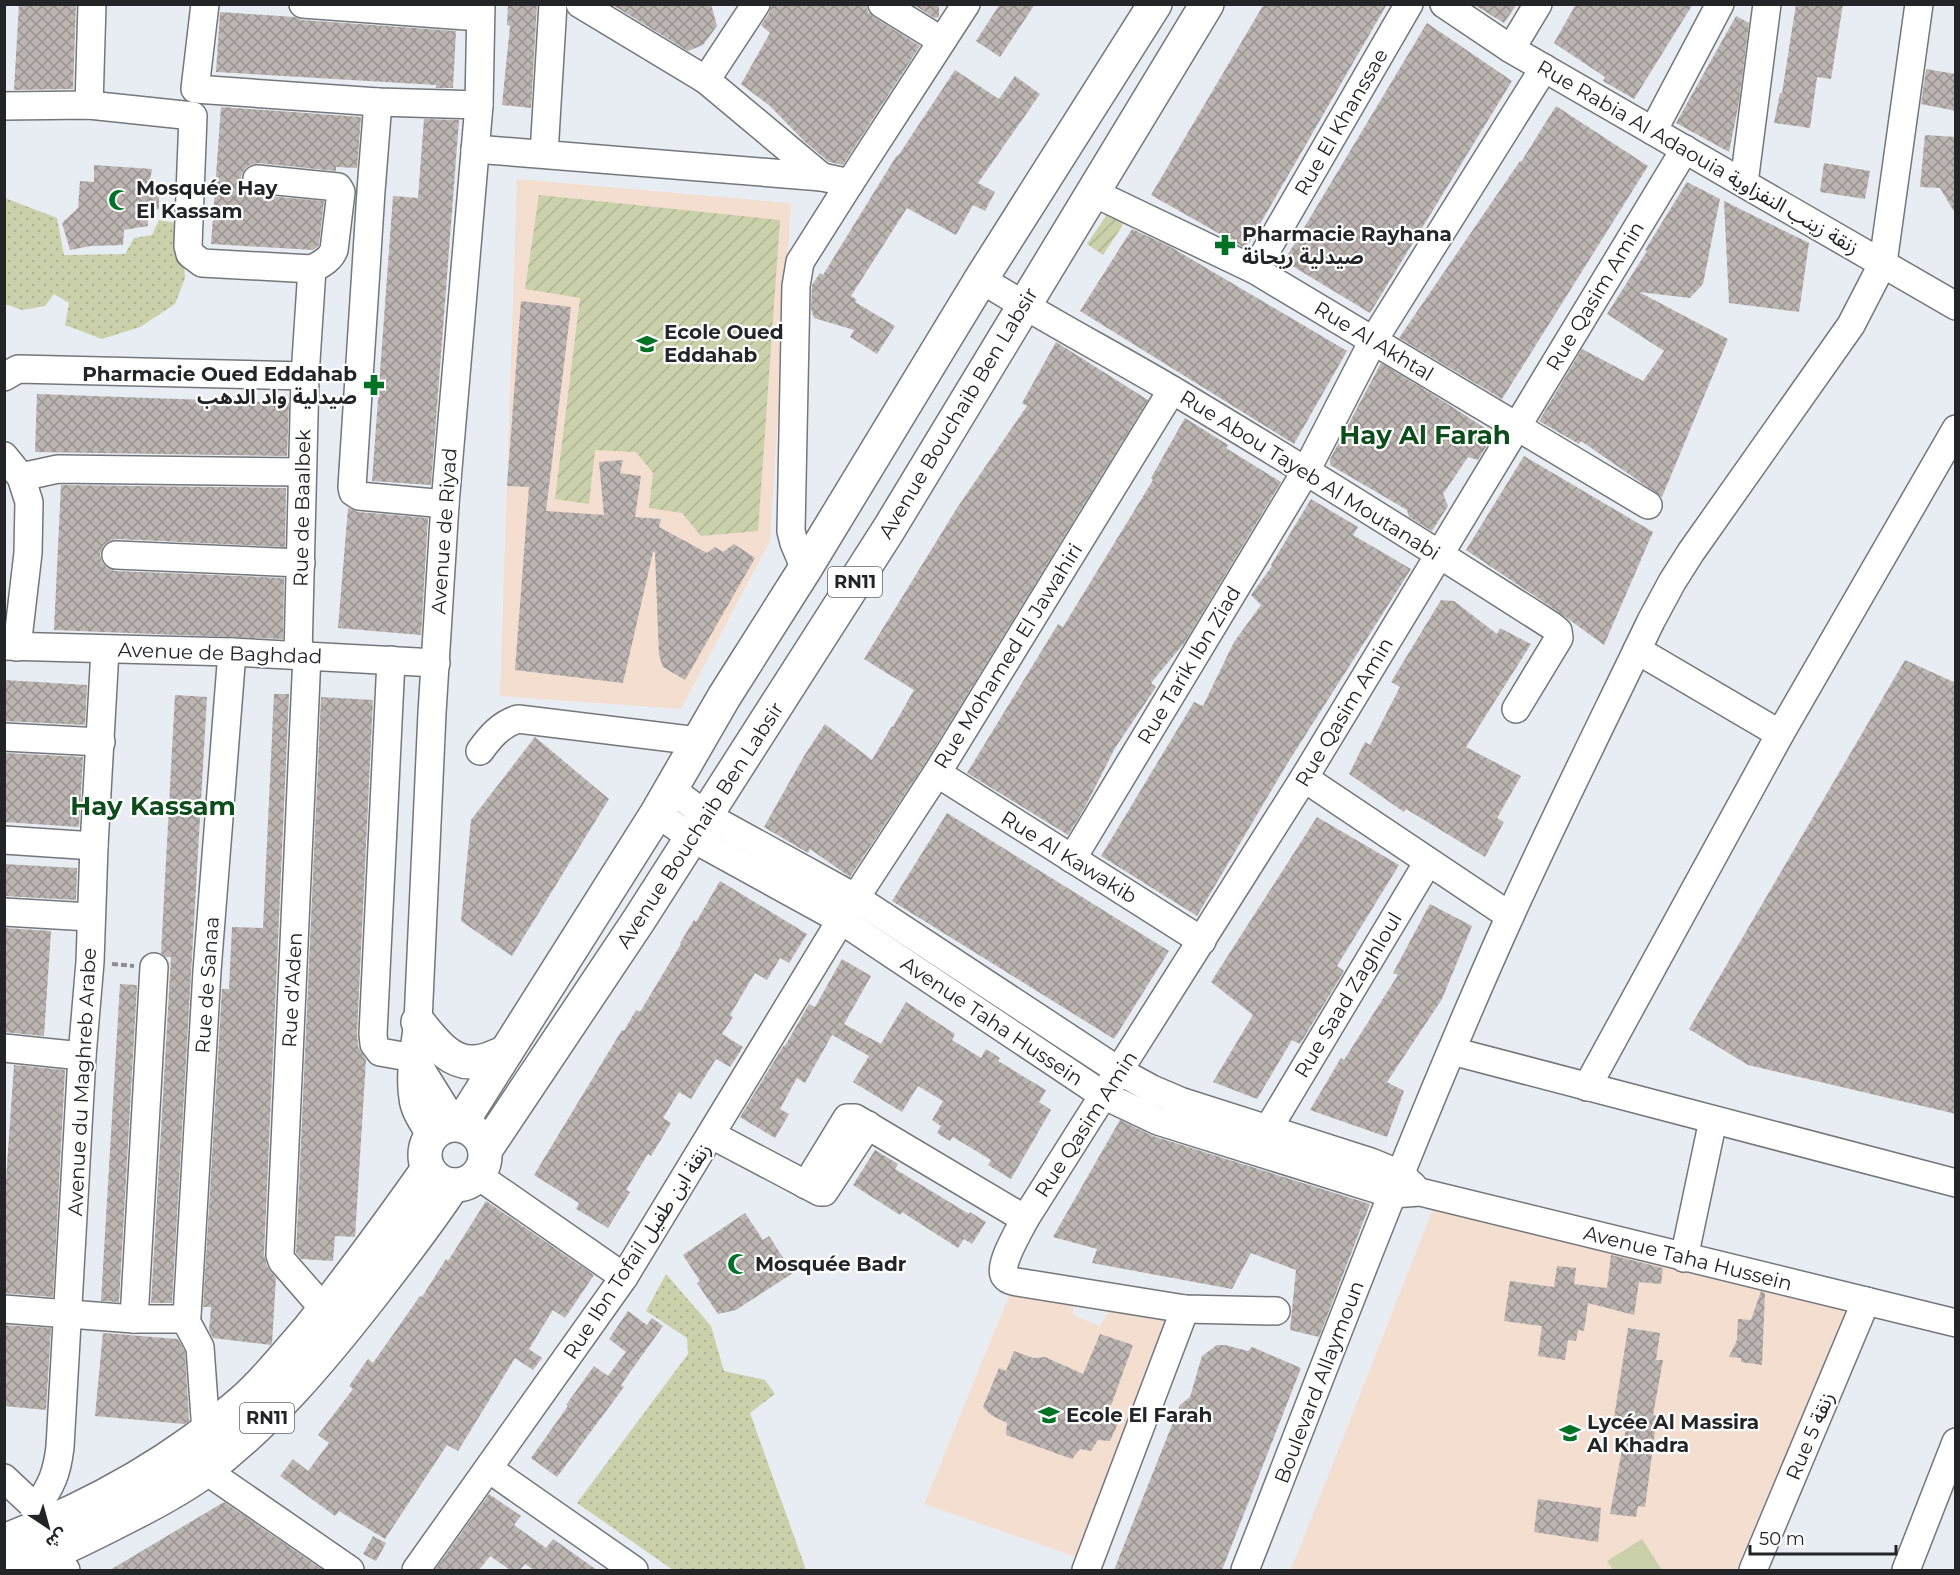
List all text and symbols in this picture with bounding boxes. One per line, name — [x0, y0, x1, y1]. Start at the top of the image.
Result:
street label: Rue El Khanssae — [1289, 44, 1393, 200]
street label: Rue Rabia Al Adaouia زنقة زينب النفزاوية — [1533, 55, 1863, 259]
place label: Mosquée Hay El Kassam — [136, 176, 279, 223]
mosque icon: Mosquée Hay El Kassam — [107, 188, 131, 212]
street label: Rue Qasim Amin — [1541, 217, 1649, 375]
place label: Pharmacie Rayhana صيدلية ريحانة — [1242, 222, 1452, 269]
pharmacy icon: Pharmacie Rayhana صيدلية ريحانة — [1213, 233, 1237, 257]
street label: Avenue Bouchaib Ben Labsir — [873, 283, 1043, 543]
street label: Rue Al Akhtal — [1310, 296, 1438, 386]
place label: Ecole Oued Eddahab — [664, 320, 784, 367]
school or university icon: Ecole Oued Eddahab — [635, 332, 659, 356]
place label: Pharmacie Oued Eddahab صيدلية واد الدهب — [82, 362, 357, 409]
pharmacy icon: Pharmacie Oued Eddahab صيدلية واد الدهب — [362, 373, 386, 397]
street label: Rue Abou Tayeb Al Moutanabi — [1176, 385, 1444, 565]
district label: Hay Al Farah — [1339, 419, 1511, 451]
street label: Rue de Baalbek — [289, 429, 315, 587]
street label: Avenue de Riyad — [426, 447, 462, 615]
street label: Rue Mohamed El Jawahiri — [929, 539, 1087, 773]
road number: RN11 — [828, 567, 882, 597]
street label: Rue Tarik Ibn Ziad — [1132, 581, 1246, 749]
street label: Rue Qasim Amin — [1290, 633, 1398, 791]
street label: Avenue de Baghdad — [117, 637, 323, 669]
street label: Avenue Bouchaib Ben Labsir — [611, 697, 789, 953]
district label: Hay Kassam — [70, 790, 236, 822]
street label: Rue Al Kawakib — [997, 806, 1141, 908]
street label: Rue Saad Zaghloul — [1289, 908, 1407, 1082]
street label: Rue de Sanaa — [190, 916, 224, 1054]
street label: Rue d'Aden — [277, 932, 307, 1048]
street label: Avenue du Maghreb Arabe — [63, 947, 101, 1217]
street label: Avenue Taha Hussein — [897, 951, 1087, 1091]
street label: Rue Qasim Amin — [1030, 1046, 1142, 1202]
street label: Rue Ibn Tofail زنقة ابن طفيل — [558, 1138, 716, 1364]
street label: Avenue Taha Hussein — [1581, 1220, 1795, 1296]
mosque icon: Mosquée Badr — [726, 1252, 750, 1276]
place label: Mosquée Badr — [755, 1252, 907, 1276]
street label: Boulevard Allaymoun — [1269, 1277, 1369, 1487]
street label: Rue 5 زنقة — [1781, 1388, 1839, 1484]
road number: RN11 — [240, 1403, 294, 1433]
school or university icon: Ecole El Farah — [1037, 1403, 1061, 1427]
place label: Ecole El Farah — [1066, 1403, 1212, 1427]
place label: Lycée Al Massira Al Khadra — [1586, 1410, 1759, 1457]
school or university icon: Lycée Al Massira Al Khadra — [1558, 1421, 1582, 1445]
north arrow — [18, 1497, 78, 1557]
scale bar — [1750, 1518, 1896, 1556]
text: ش — [42, 1525, 71, 1553]
text: 50 m — [1759, 1528, 1805, 1550]

